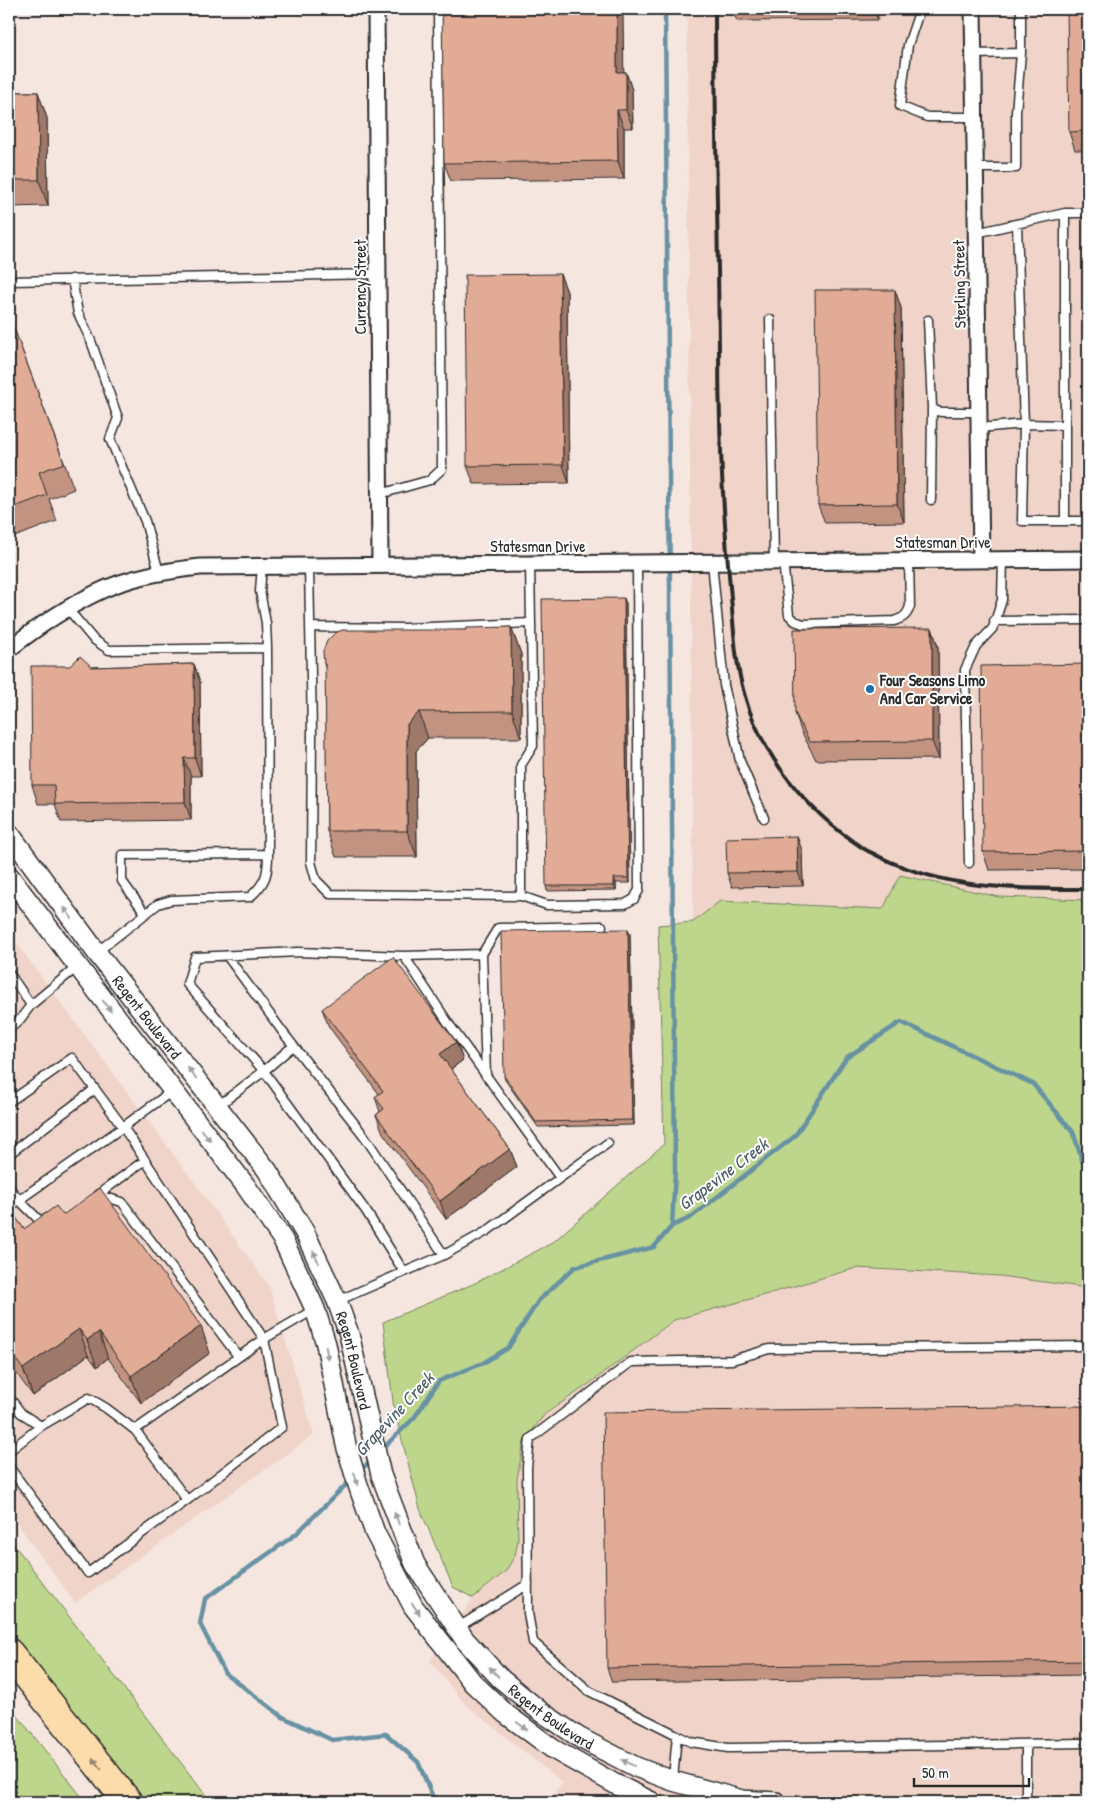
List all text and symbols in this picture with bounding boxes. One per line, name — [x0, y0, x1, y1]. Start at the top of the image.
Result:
street label: Currency Street — [349, 239, 371, 335]
street label: Sterling Street — [947, 239, 971, 328]
street label: Statesman Drive — [895, 531, 991, 553]
street label: Statesman Drive — [490, 535, 586, 557]
place label: Four Seasons Limo And Car Service — [879, 669, 986, 709]
marker: Four Seasons Limo And Car Service — [864, 683, 876, 695]
one-way arrow — [63, 906, 73, 920]
street label: Regent Boulevard — [107, 971, 187, 1063]
one-way arrow — [101, 999, 112, 1012]
one-way arrow — [187, 1067, 198, 1080]
one-way arrow — [201, 1128, 211, 1141]
water label: Grapevine Creek — [673, 1131, 774, 1216]
one-way arrow — [312, 1250, 320, 1264]
street label: Regent Boulevard — [331, 1308, 377, 1411]
one-way arrow — [324, 1345, 332, 1361]
water label: Grapevine Creek — [348, 1365, 441, 1462]
one-way arrow — [352, 1472, 360, 1487]
one-way arrow — [393, 1511, 401, 1526]
one-way arrow — [411, 1602, 421, 1616]
one-way arrow — [488, 1666, 500, 1678]
street label: Regent Boulevard — [504, 1679, 598, 1754]
one-way arrow — [515, 1721, 529, 1731]
scale bar — [914, 1756, 1030, 1788]
one-way arrow — [92, 1758, 103, 1771]
one-way arrow — [621, 1759, 635, 1767]
text: 50 m — [922, 1762, 949, 1783]

